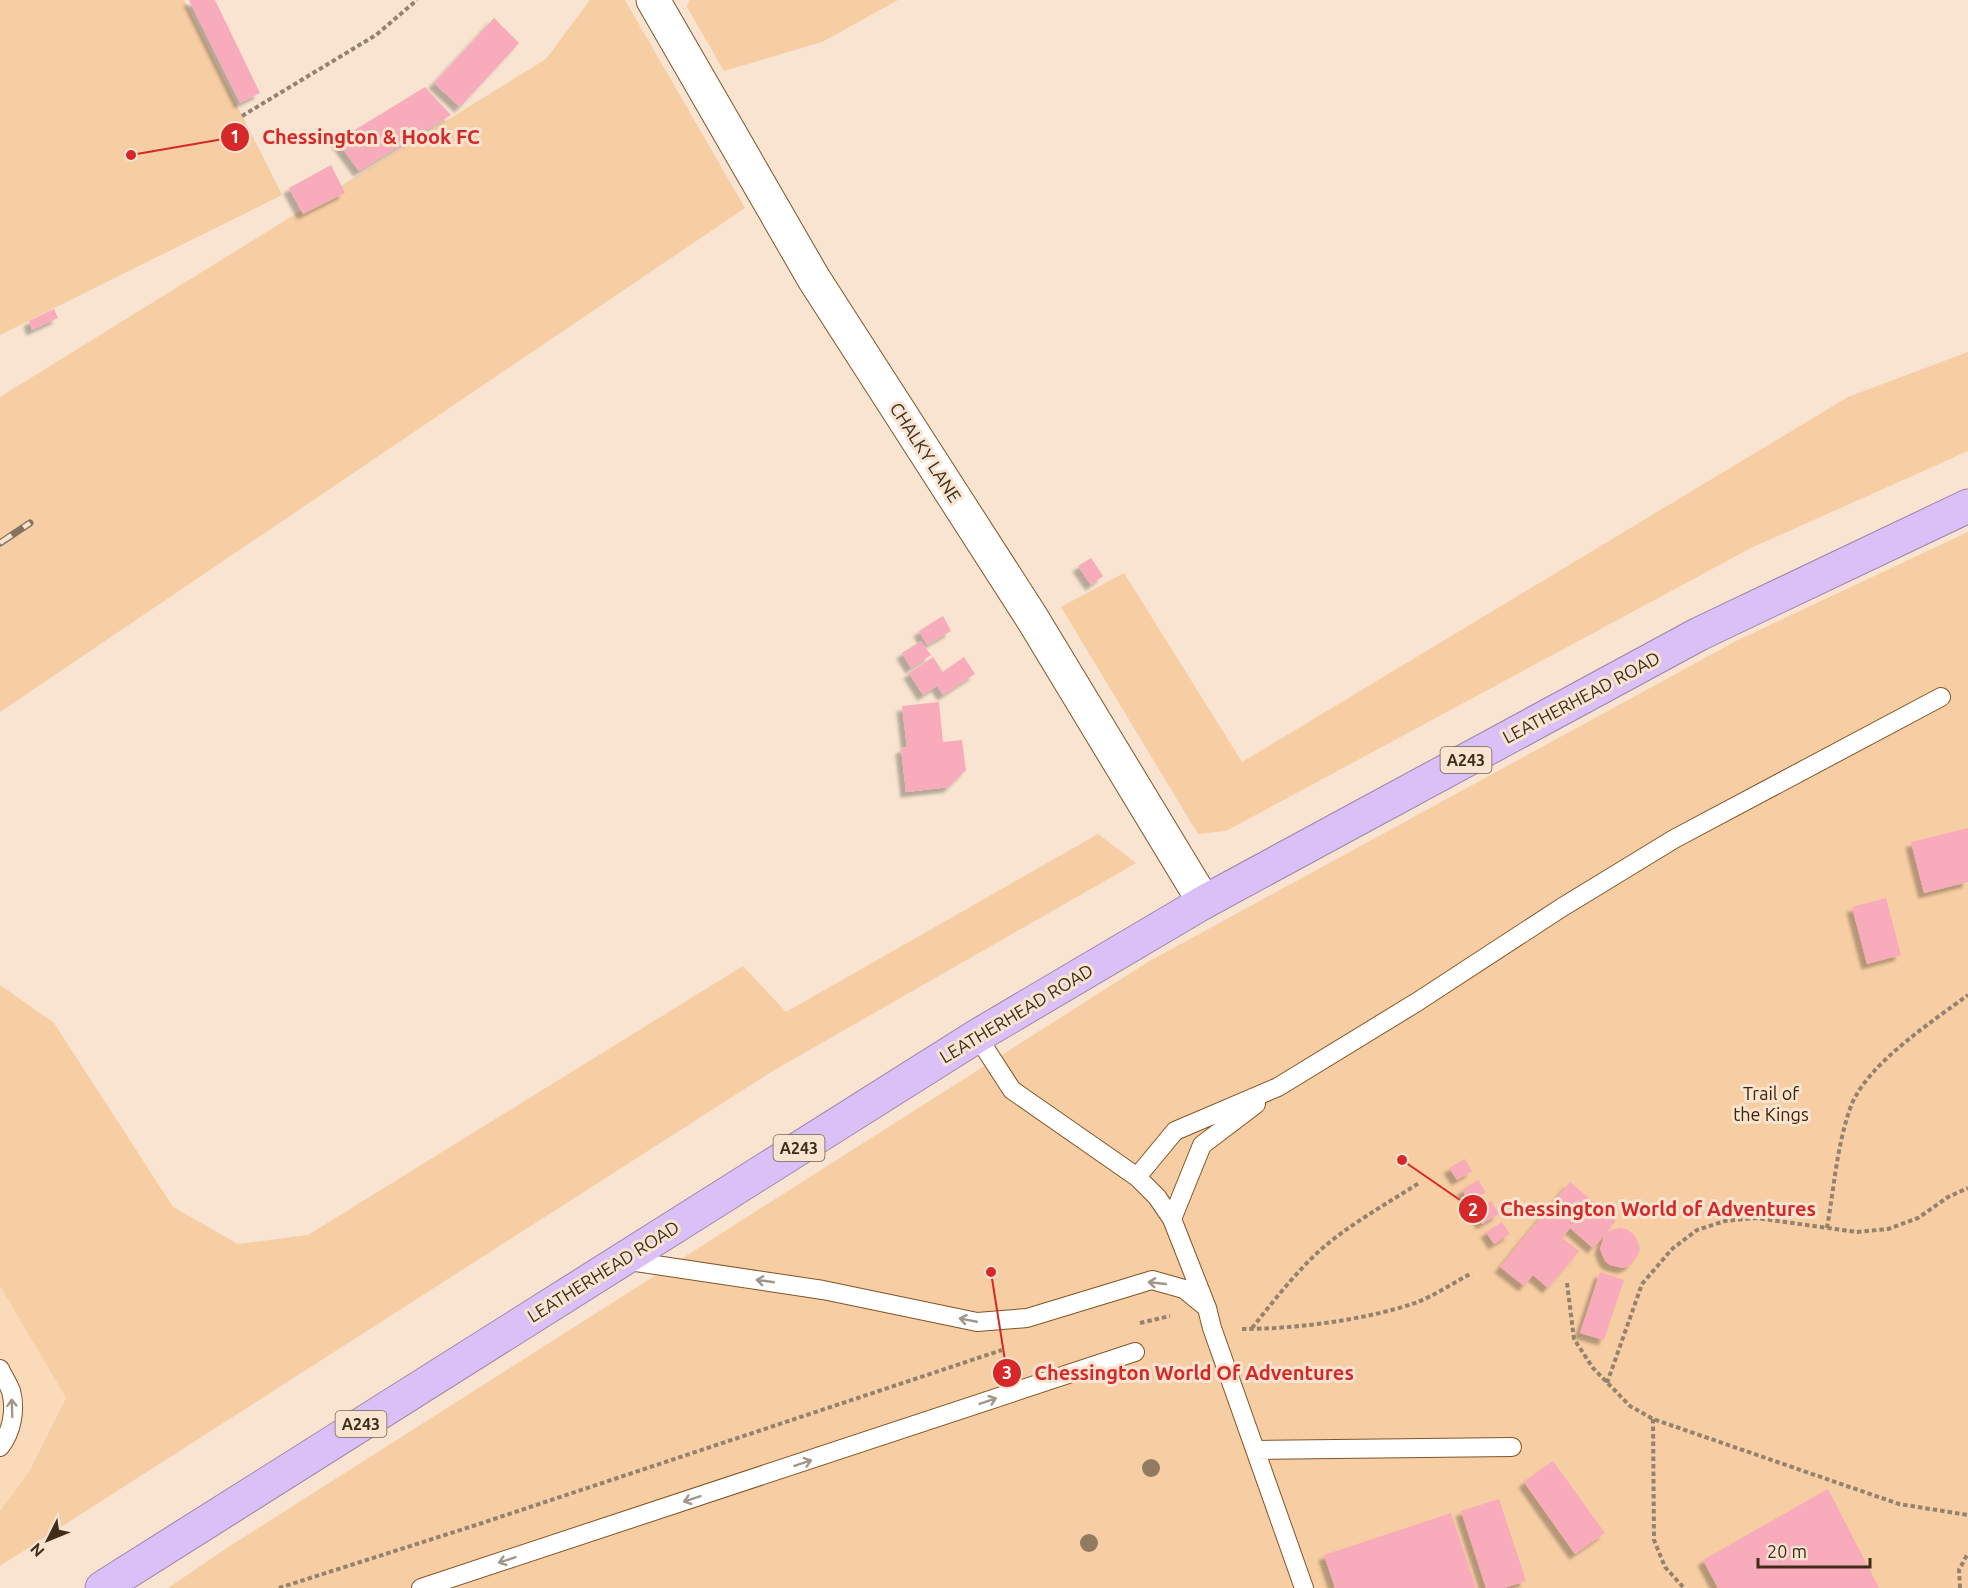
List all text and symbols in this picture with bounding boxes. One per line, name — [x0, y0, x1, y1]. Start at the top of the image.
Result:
callout: Chessington & Hook FC — [220, 118, 492, 156]
text: Chessington & Hook FC — [262, 125, 480, 148]
text: 1 — [230, 126, 240, 146]
street label: CHALKY LANE — [886, 398, 966, 506]
street label: LEATHERHEAD ROAD — [1499, 647, 1663, 747]
road number: A243 — [1440, 747, 1492, 773]
street label: LEATHERHEAD ROAD — [936, 959, 1096, 1067]
park label: Trail of the Kings — [1733, 1083, 1809, 1124]
road number: A243 — [774, 1135, 824, 1161]
callout: Chessington World of Adventures — [1458, 1190, 1828, 1228]
text: Chessington World of Adventures — [1500, 1197, 1816, 1220]
text: 2 — [1468, 1199, 1478, 1219]
street label: LEATHERHEAD ROAD — [524, 1216, 682, 1326]
one-way arrow — [755, 1275, 775, 1286]
one-way arrow — [1147, 1277, 1167, 1288]
one-way arrow — [958, 1314, 978, 1325]
callout: Chessington World Of Adventures — [992, 1354, 1366, 1392]
text: Chessington World Of Adventures — [1034, 1361, 1354, 1384]
text: 3 — [1002, 1362, 1012, 1382]
one-way arrow — [978, 1394, 997, 1405]
one-way arrow — [6, 1399, 18, 1418]
road number: A243 — [336, 1411, 386, 1437]
one-way arrow — [793, 1456, 812, 1467]
one-way arrow — [683, 1495, 702, 1506]
north arrow — [18, 1510, 78, 1570]
scale bar — [1758, 1531, 1870, 1569]
text: N — [26, 1540, 48, 1561]
text: 20 m — [1767, 1541, 1807, 1561]
one-way arrow — [498, 1555, 517, 1566]

